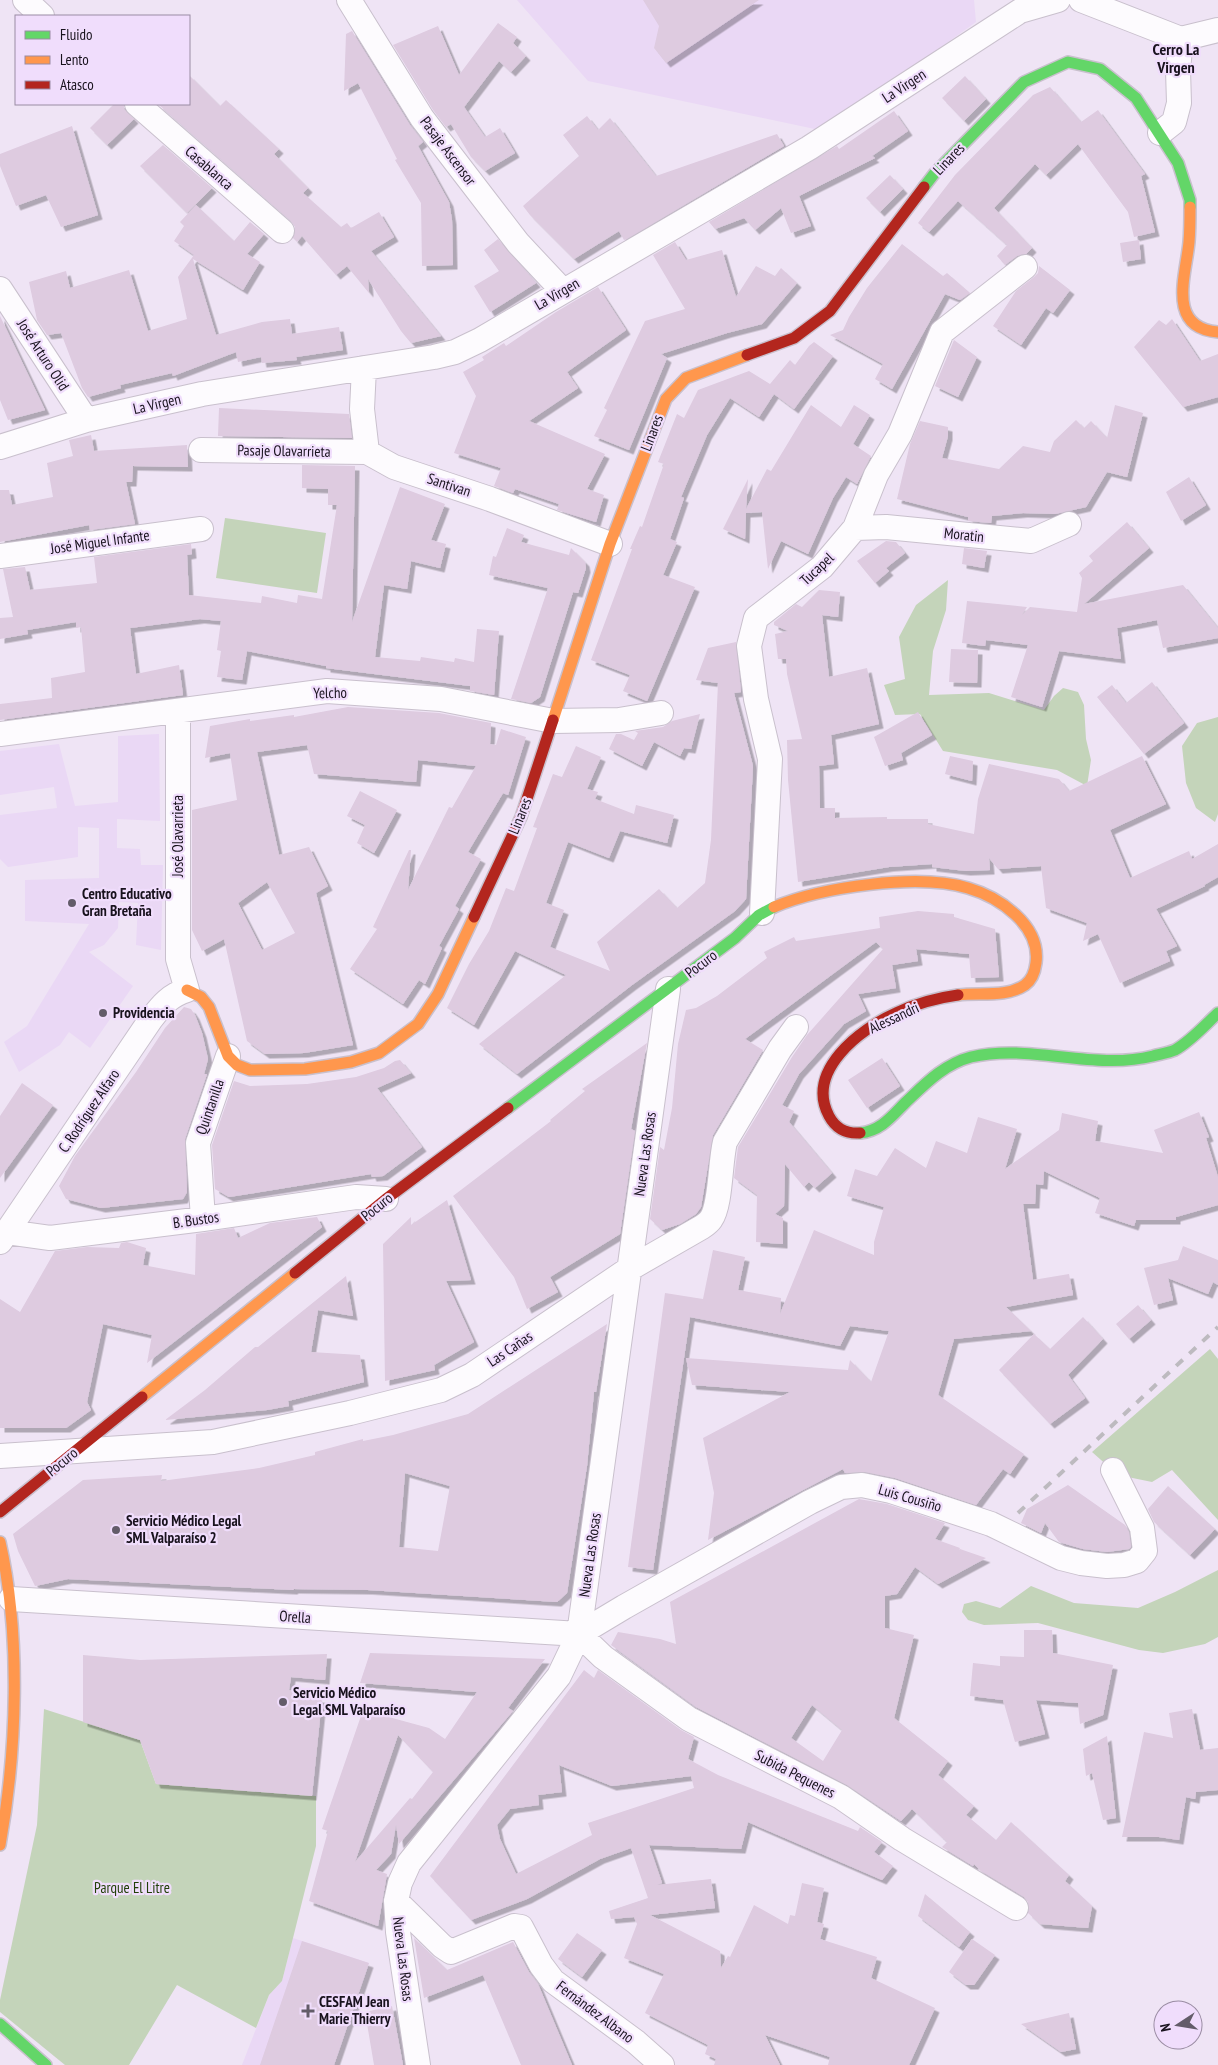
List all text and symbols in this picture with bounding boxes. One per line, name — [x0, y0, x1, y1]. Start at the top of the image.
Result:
legend — [15, 15, 190, 105]
text: Fluido — [60, 25, 92, 44]
district label: Cerro La Virgen — [1153, 39, 1200, 77]
text: Lento — [60, 50, 89, 69]
street label: La Virgen — [878, 64, 929, 107]
text: Atasco — [60, 75, 94, 94]
street label: Pasaje Ascensor — [416, 113, 481, 190]
street label: Linares — [929, 139, 968, 179]
street label: Casablanca — [181, 142, 237, 194]
street label: La Virgen — [531, 273, 582, 314]
street label: José Arturo Olid — [13, 314, 74, 394]
street label: La Virgen — [131, 389, 183, 418]
street label: Linares — [636, 412, 667, 454]
street label: Pasaje Olavarrieta — [237, 440, 331, 461]
street label: Santivan — [425, 469, 473, 500]
street label: Moratin — [943, 523, 985, 546]
street label: José Miguel Infante — [48, 525, 151, 558]
street label: Tucapel — [796, 548, 838, 589]
street label: Yelcho — [313, 683, 347, 702]
street label: José Olavarrieta — [168, 795, 187, 878]
street label: Linares — [504, 795, 535, 837]
place label: Centro Educativo Gran Bretaña — [82, 884, 172, 920]
marker: Centro Educativo Gran Bretaña — [66, 897, 78, 909]
street label: Pocuro — [681, 945, 720, 982]
street label: Alessandri — [866, 998, 922, 1037]
place label: Providencia — [113, 1003, 175, 1022]
marker: Providencia — [97, 1007, 109, 1019]
street label: C. Rodríguez Alfaro — [54, 1065, 123, 1156]
street label: Quintanilla — [191, 1077, 228, 1137]
street label: Nueva Las Rosas — [629, 1111, 660, 1197]
street label: Pocuro — [357, 1188, 396, 1225]
street label: B. Bustos — [172, 1207, 220, 1232]
street label: Las Cañas — [483, 1327, 536, 1371]
street label: Pocuro — [42, 1443, 81, 1480]
street label: Luis Cousiño — [876, 1479, 944, 1516]
place label: Servicio Médico Legal SML Valparaíso 2 — [126, 1511, 242, 1547]
street label: Nueva Las Rosas — [574, 1512, 605, 1598]
marker: Servicio Médico Legal SML Valparaíso 2 — [110, 1524, 122, 1536]
street label: Orella — [279, 1606, 311, 1627]
place label: Servicio Médico Legal SML Valparaíso — [293, 1683, 406, 1719]
marker: Servicio Médico Legal SML Valparaíso — [277, 1696, 289, 1708]
street label: Subida Pequenes — [752, 1745, 839, 1802]
park label: Parque El Litre — [94, 1878, 170, 1897]
street label: Nueva Las Rosas — [389, 1916, 418, 2002]
street label: Fernández Albano — [553, 1976, 638, 2047]
place label: CESFAM Jean Marie Thierry — [319, 1992, 391, 2028]
north arrow — [1153, 2000, 1203, 2050]
marker: CESFAM Jean Marie Thierry — [301, 2004, 315, 2018]
text: N — [1156, 2022, 1175, 2033]

